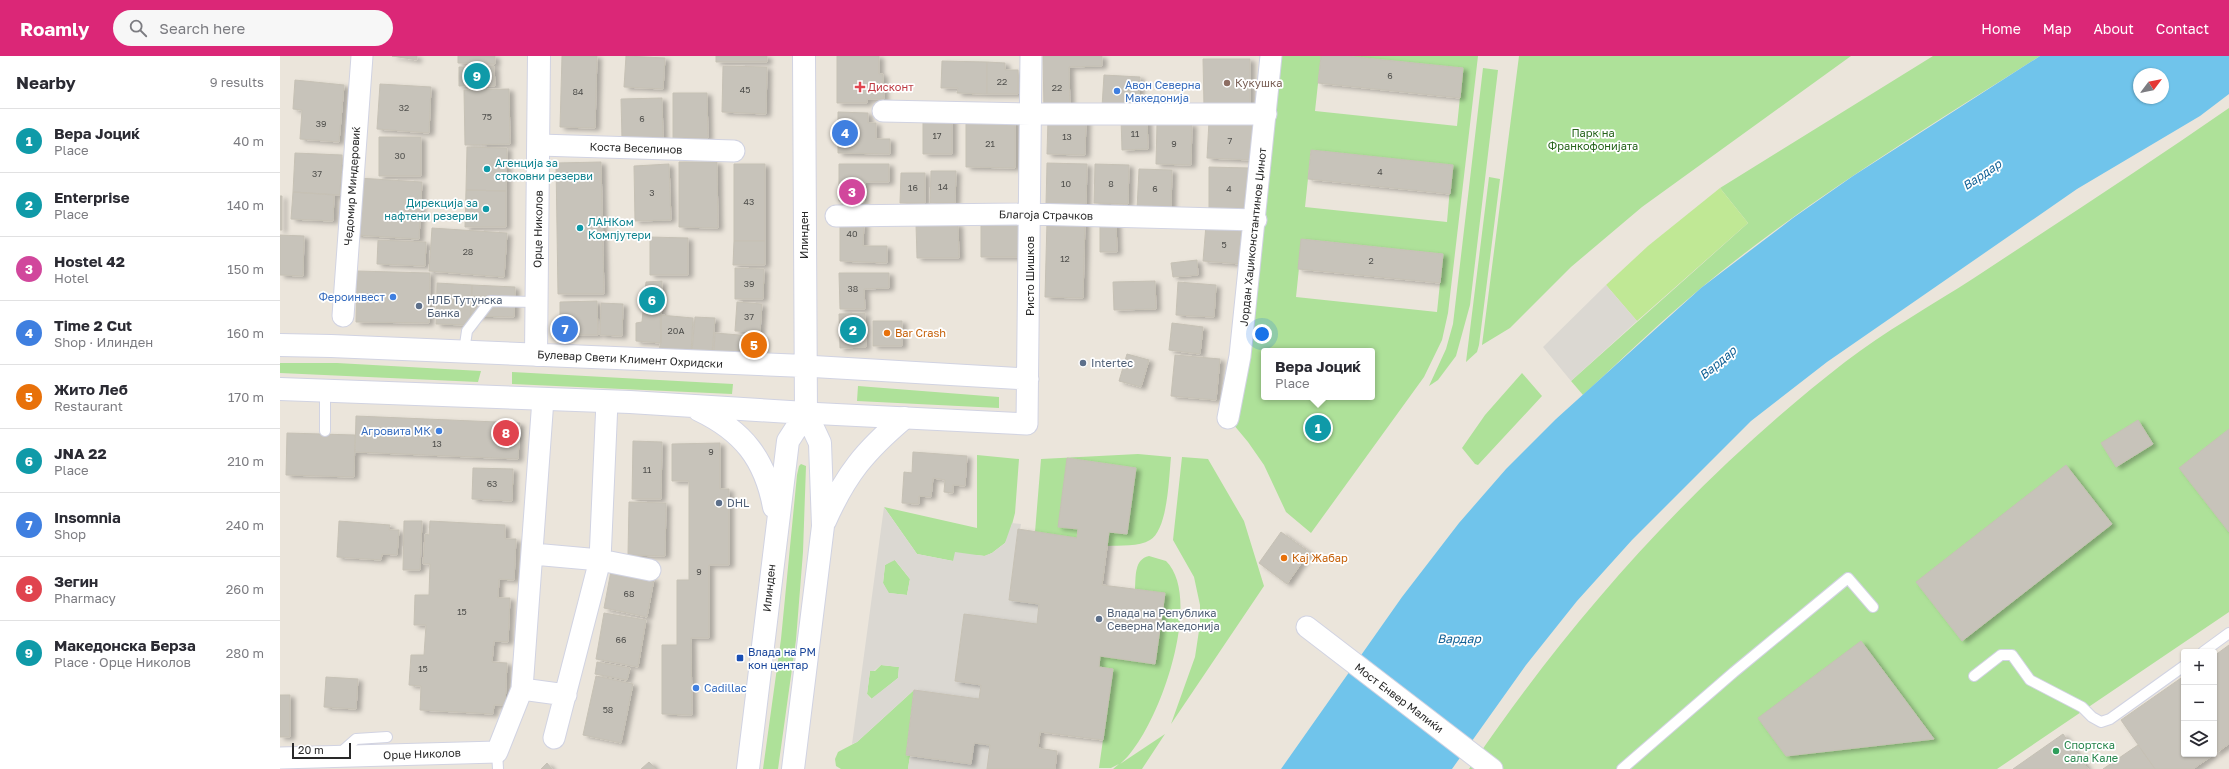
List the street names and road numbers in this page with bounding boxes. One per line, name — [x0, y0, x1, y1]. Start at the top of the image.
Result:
street label: Чедомир Миндеровиќ — [341, 125, 362, 246]
street label: Коста Веселинов — [589, 139, 683, 156]
street label: Јордан Хаџиконстантинов Џинот — [1237, 146, 1268, 327]
street label: Орце Николов — [530, 190, 545, 268]
street label: Благоја Страчков — [999, 207, 1093, 222]
street label: Илинден — [797, 211, 810, 259]
street label: Ристо Шишков — [1023, 236, 1036, 316]
street label: Булевар Свети Климент Охридски — [537, 347, 723, 370]
street label: Илинден — [760, 563, 777, 612]
street label: Мост Енвер Малиќи — [1352, 660, 1446, 735]
street label: Орце Николов — [383, 746, 461, 761]

